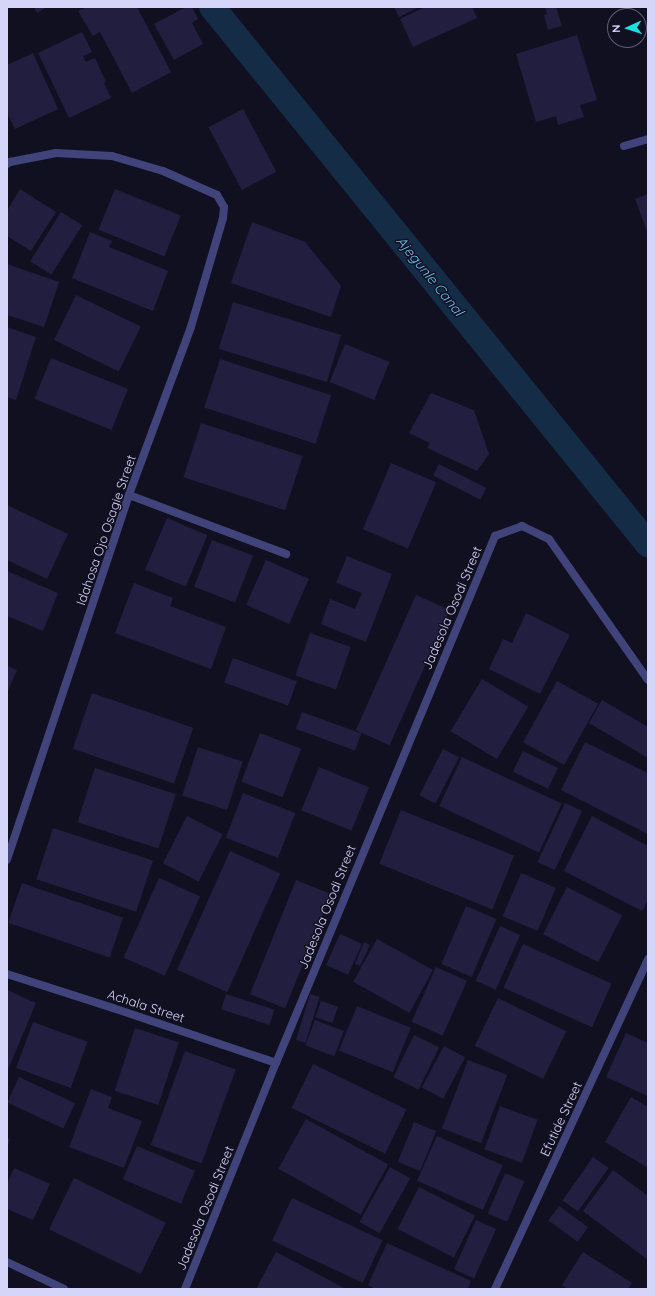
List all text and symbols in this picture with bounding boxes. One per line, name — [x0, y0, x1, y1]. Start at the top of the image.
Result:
north arrow — [607, 8, 647, 48]
text: N — [609, 24, 623, 33]
water label: Ajegunle Canal — [393, 233, 467, 319]
street label: Idahosa Ojo Osagie Street — [73, 453, 139, 607]
street label: Jadesola Osodi Street — [419, 544, 485, 672]
street label: Jadesola Osodi Street — [295, 843, 359, 971]
street label: Achala Street — [105, 986, 187, 1026]
street label: Efutide Street — [537, 1079, 585, 1159]
street label: Jadesola Osodi Street — [173, 1144, 237, 1272]

